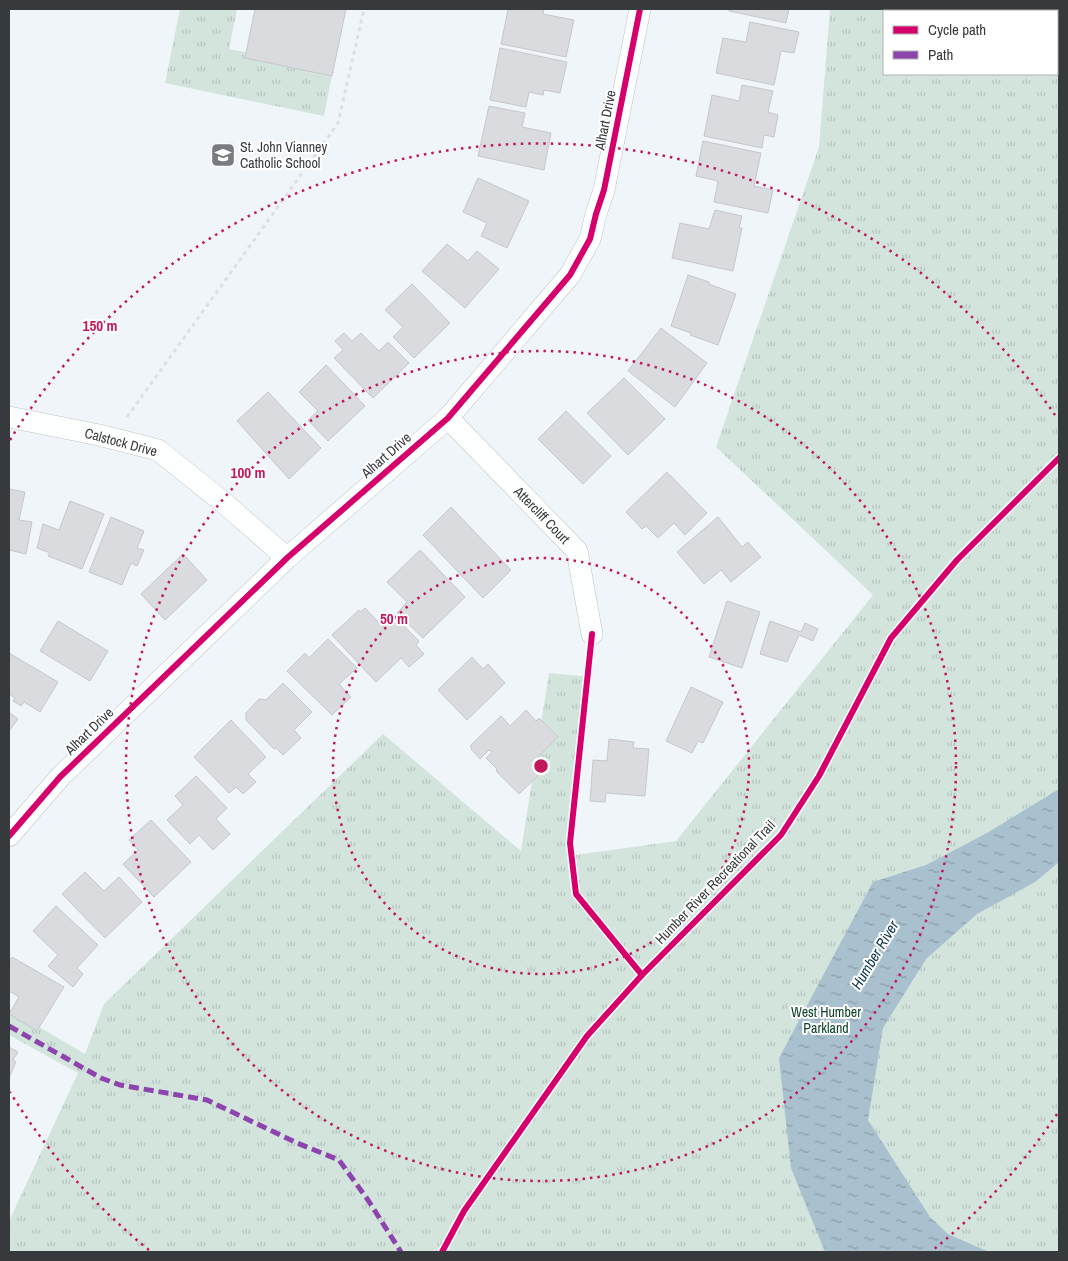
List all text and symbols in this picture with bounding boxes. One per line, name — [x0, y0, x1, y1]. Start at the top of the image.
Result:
legend — [883, 10, 1058, 75]
text: Cycle path — [928, 19, 986, 40]
text: Path — [928, 44, 953, 65]
street label: Alhart Drive — [590, 89, 620, 152]
place label: St. John Vianney Catholic School — [240, 138, 328, 172]
school or university icon: St. John Vianney Catholic School — [210, 142, 236, 168]
text: 150 m — [83, 315, 117, 336]
street label: Calstock Drive — [83, 424, 159, 460]
street label: Alhart Drive — [356, 428, 415, 482]
text: 100 m — [231, 462, 265, 483]
street label: Attercliff Court — [509, 482, 574, 548]
text: 50 m — [380, 608, 408, 629]
street label: Alhart Drive — [60, 703, 117, 759]
centre of rings — [532, 757, 550, 775]
street label: Humber River Recreational Trail — [651, 816, 779, 948]
water label: Humber River — [846, 916, 904, 993]
park label: West Humber Parkland — [791, 1003, 861, 1037]

